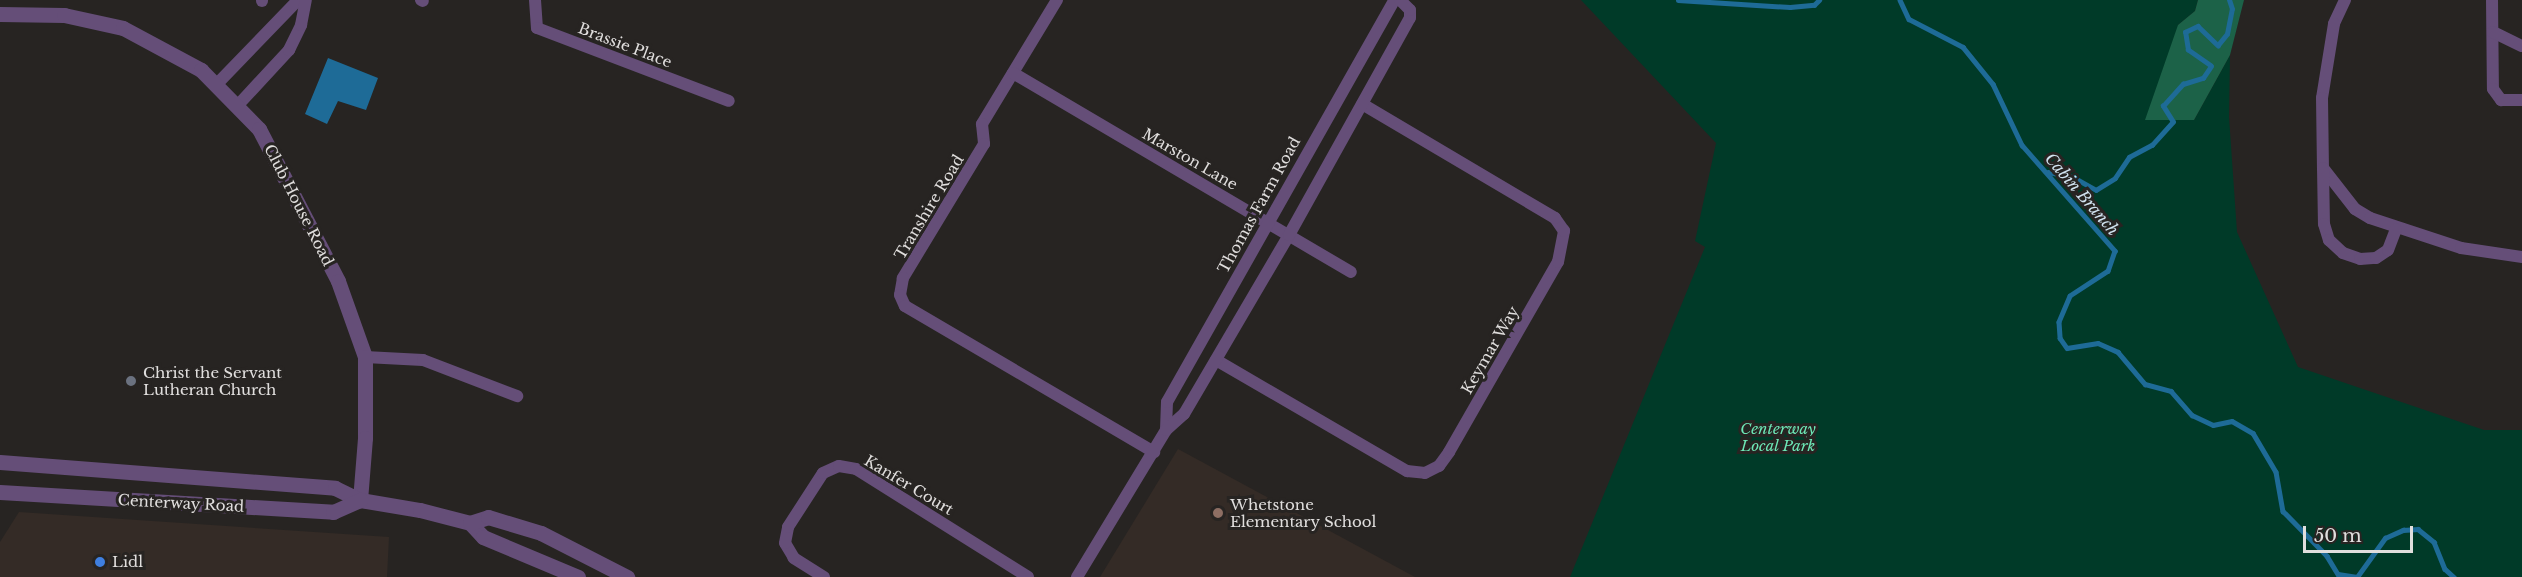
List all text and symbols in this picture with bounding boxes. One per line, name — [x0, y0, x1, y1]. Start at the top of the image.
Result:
street label: Brassie Place — [576, 19, 674, 71]
street label: Marston Lane — [1139, 124, 1241, 194]
street label: Thomas Farm Road — [1214, 134, 1304, 276]
street label: Club House Road — [261, 141, 337, 269]
water label: Cabin Branch — [2041, 149, 2123, 239]
street label: Transhire Road — [891, 151, 967, 263]
street label: Keymar Way — [1457, 303, 1523, 397]
place label: Christ the Servant Lutheran Church — [143, 363, 282, 398]
marker: Christ the Servant Lutheran Church — [124, 374, 138, 388]
park label: Centerway Local Park — [1740, 419, 1816, 454]
street label: Kanfer Court — [861, 451, 957, 519]
street label: Centerway Road — [117, 491, 245, 515]
place label: Whetstone Elementary School — [1230, 495, 1377, 530]
marker: Whetstone Elementary School — [1211, 506, 1225, 520]
scale bar — [2306, 514, 2416, 552]
text: 50 m — [2314, 525, 2362, 547]
place label: Lidl — [112, 553, 143, 571]
marker: Lidl — [93, 555, 107, 569]

